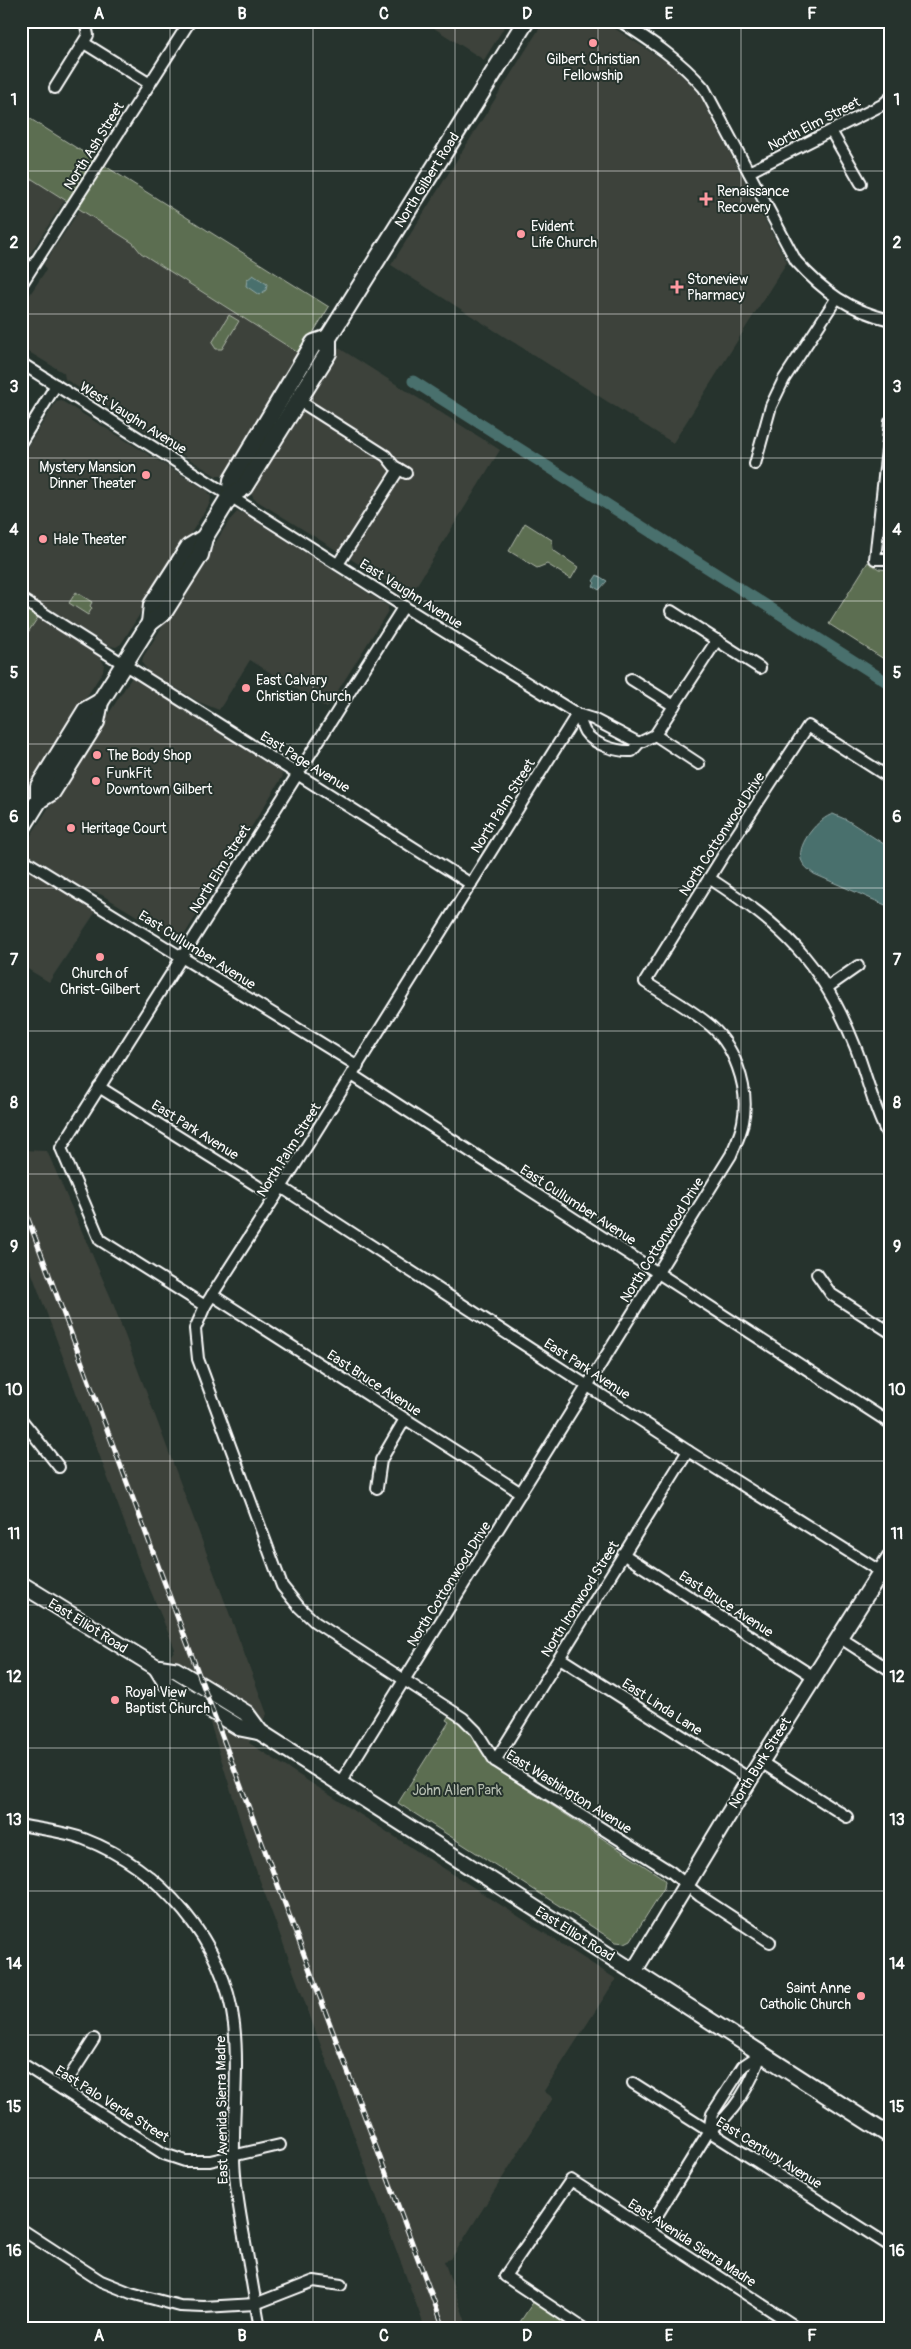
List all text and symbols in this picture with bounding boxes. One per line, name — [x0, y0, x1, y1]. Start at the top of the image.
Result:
text: A — [94, 4, 105, 24]
text: B — [237, 4, 247, 24]
text: C — [379, 4, 389, 24]
text: D — [522, 4, 532, 24]
text: E — [665, 4, 674, 24]
text: F — [807, 4, 817, 24]
marker: Gilbert Christian Fellowship — [587, 37, 599, 49]
place label: Gilbert Christian Fellowship — [546, 51, 640, 84]
text: 1 — [11, 90, 17, 110]
text: 1 — [894, 90, 900, 110]
street label: North Elm Street — [765, 93, 863, 155]
street label: North Ash Street — [60, 99, 128, 193]
street label: North Gilbert Road — [391, 129, 463, 231]
place label: Renaissance Recovery — [717, 183, 789, 216]
marker: Renaissance Recovery — [699, 192, 713, 206]
place label: Evident Life Church — [531, 218, 597, 251]
marker: Evident Life Church — [515, 228, 527, 240]
text: 2 — [10, 233, 19, 253]
text: 2 — [893, 233, 902, 253]
place label: Stoneview Pharmacy — [687, 271, 749, 304]
marker: Stoneview Pharmacy — [671, 281, 683, 293]
text: 3 — [10, 377, 19, 397]
text: 3 — [893, 377, 902, 397]
street label: West Vaughn Avenue — [76, 378, 190, 458]
place label: Mystery Mansion Dinner Theater — [39, 459, 136, 492]
marker: Mystery Mansion Dinner Theater — [140, 469, 152, 481]
text: 4 — [9, 520, 19, 540]
text: 4 — [892, 520, 902, 540]
place label: Hale Theater — [53, 531, 127, 548]
marker: Hale Theater — [37, 533, 49, 545]
street label: East Vaughn Avenue — [356, 555, 466, 633]
text: 5 — [10, 663, 19, 683]
text: 5 — [893, 663, 902, 683]
place label: East Calvary Christian Church — [256, 672, 351, 705]
marker: East Calvary Christian Church — [240, 682, 252, 694]
street label: East Page Avenue — [257, 728, 353, 796]
place label: The Body Shop — [107, 747, 192, 764]
marker: The Body Shop — [91, 749, 103, 761]
street label: North Palm Street — [467, 756, 539, 856]
place label: FunkFit Downtown Gilbert — [106, 765, 213, 798]
street label: North Cottonwood Drive — [676, 769, 768, 899]
marker: FunkFit Downtown Gilbert — [90, 775, 102, 787]
text: 6 — [9, 807, 19, 827]
text: 6 — [892, 807, 902, 827]
place label: Heritage Court — [81, 820, 167, 837]
street label: North Elm Street — [186, 821, 254, 916]
marker: Heritage Court — [65, 822, 77, 834]
street label: East Cullumber Avenue — [135, 907, 259, 993]
text: 7 — [10, 950, 19, 970]
text: 7 — [893, 950, 902, 970]
marker: Church of Christ-Gilbert — [94, 951, 106, 963]
place label: Church of Christ-Gilbert — [60, 965, 140, 998]
text: 8 — [10, 1093, 18, 1113]
text: 8 — [893, 1093, 901, 1113]
street label: East Park Avenue — [148, 1096, 242, 1164]
street label: North Palm Street — [253, 1100, 325, 1200]
street label: East Cullumber Avenue — [517, 1161, 639, 1249]
street label: North Cottonwood Drive — [617, 1174, 707, 1306]
text: 9 — [10, 1237, 18, 1257]
text: 9 — [893, 1237, 901, 1257]
street label: East Park Avenue — [541, 1335, 633, 1403]
street label: East Bruce Avenue — [324, 1346, 424, 1420]
text: 10 — [5, 1380, 23, 1400]
text: 10 — [888, 1380, 906, 1400]
street label: North Cottonwood Drive — [404, 1518, 494, 1650]
text: 11 — [8, 1524, 20, 1544]
text: 11 — [891, 1524, 903, 1544]
street label: North Ironwood Street — [537, 1538, 623, 1660]
street label: East Bruce Avenue — [676, 1567, 776, 1641]
street label: East Elliot Road — [45, 1595, 131, 1657]
text: 12 — [6, 1667, 22, 1687]
text: 12 — [889, 1667, 905, 1687]
street label: East Linda Lane — [619, 1675, 705, 1739]
place label: Royal View Baptist Church — [125, 1684, 210, 1717]
marker: Royal View Baptist Church — [109, 1694, 121, 1706]
street label: North Burk Street — [725, 1714, 795, 1812]
street label: East Washington Avenue — [503, 1747, 635, 1838]
park label: John Allen Park — [412, 1782, 502, 1799]
text: 13 — [6, 1810, 22, 1830]
text: 13 — [889, 1810, 905, 1830]
street label: East Elliot Road — [532, 1903, 618, 1965]
text: 14 — [6, 1954, 22, 1974]
text: 14 — [889, 1954, 905, 1974]
place label: Saint Anne Catholic Church — [760, 1980, 851, 2013]
marker: Saint Anne Catholic Church — [855, 1990, 867, 2002]
street label: East Avenida Sierra Madre — [212, 2035, 232, 2185]
street label: East Palo Verde Street — [52, 2062, 172, 2146]
text: 15 — [7, 2097, 22, 2117]
text: 15 — [890, 2097, 905, 2117]
street label: East Century Avenue — [713, 2114, 825, 2192]
street label: East Avenida Sierra Madre — [625, 2195, 759, 2291]
text: 16 — [6, 2241, 22, 2261]
text: 16 — [889, 2241, 905, 2261]
text: A — [94, 2326, 105, 2346]
text: B — [237, 2326, 247, 2346]
text: C — [379, 2326, 389, 2346]
text: D — [522, 2326, 532, 2346]
text: E — [665, 2326, 674, 2346]
text: F — [807, 2326, 817, 2346]

